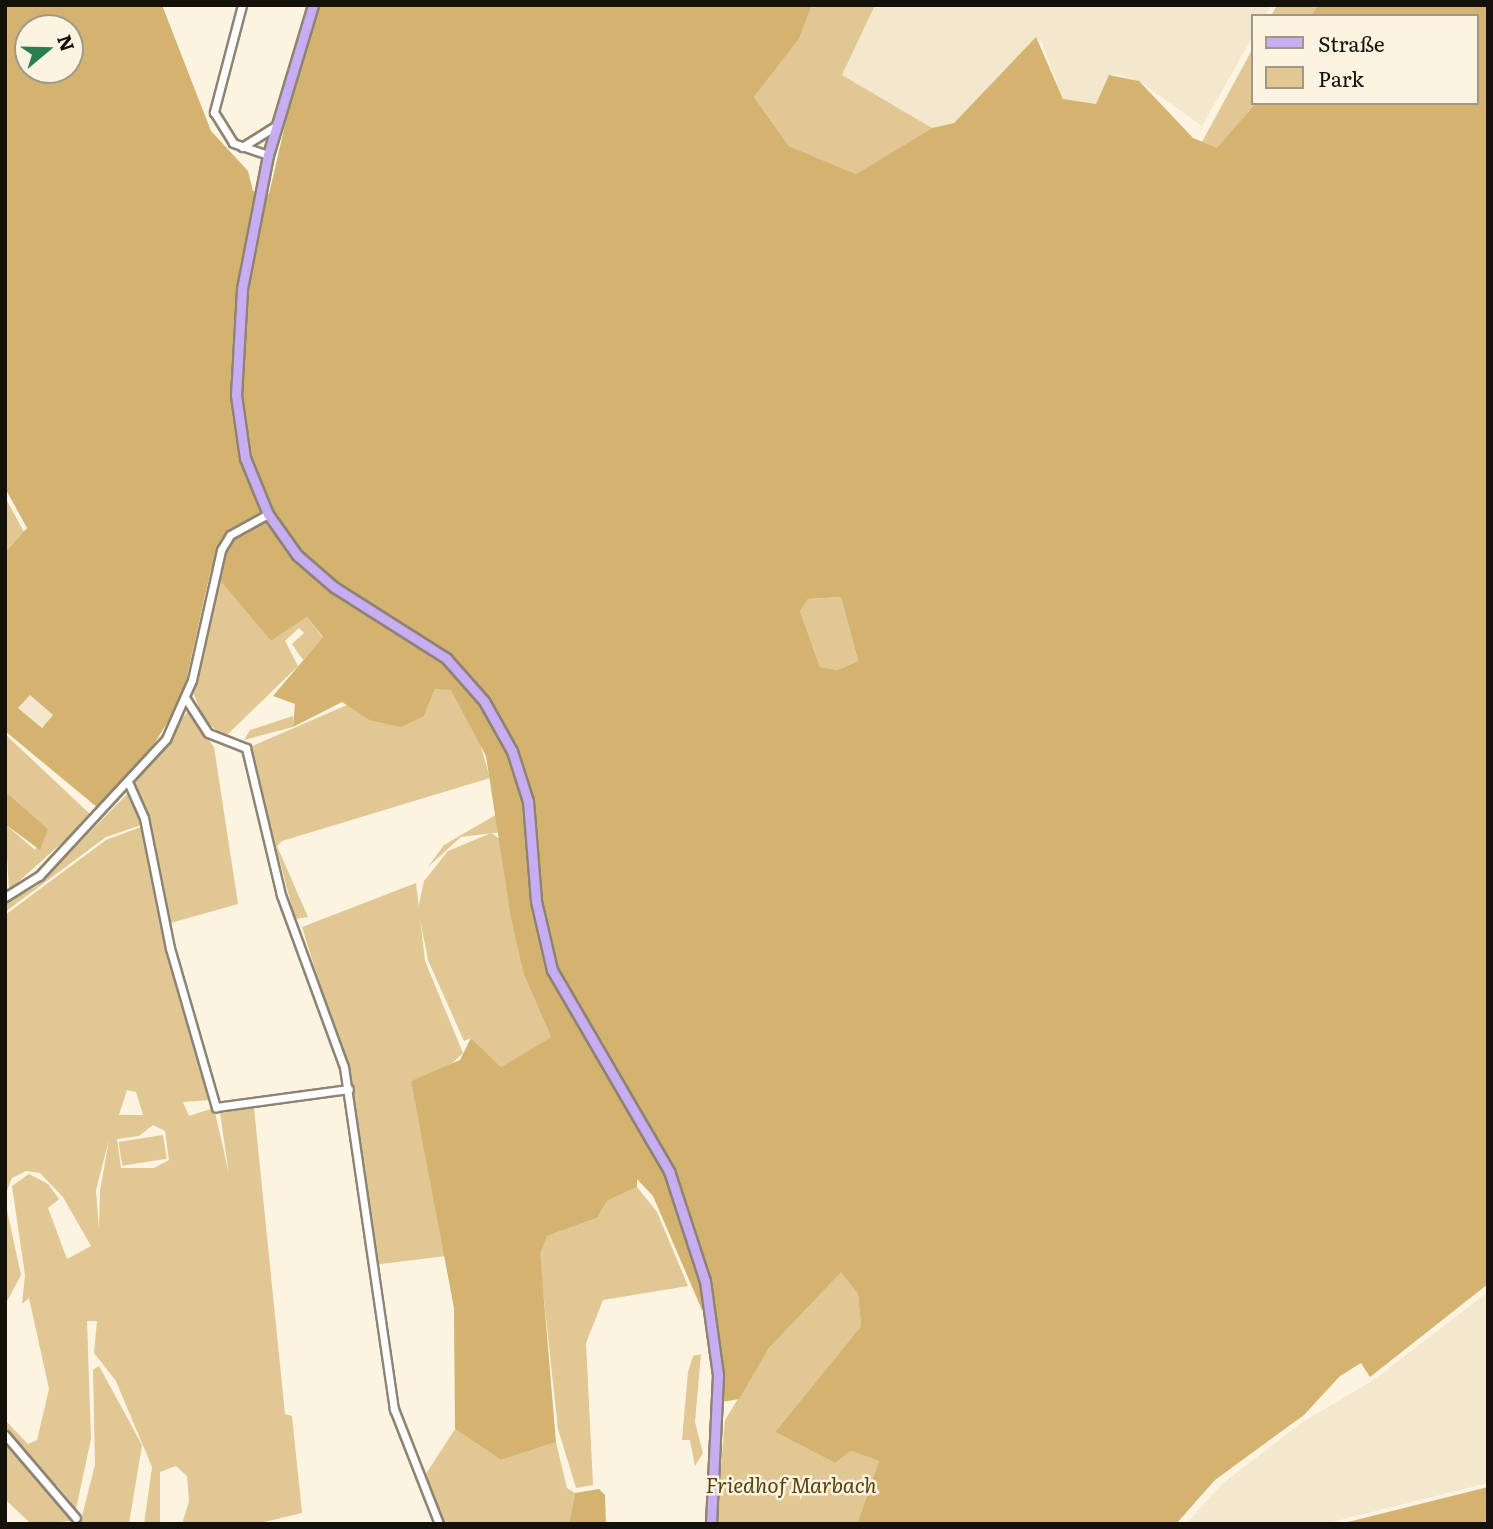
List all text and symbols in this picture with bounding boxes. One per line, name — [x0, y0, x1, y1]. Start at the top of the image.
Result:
north arrow — [14, 14, 84, 84]
legend — [1252, 14, 1479, 105]
text: Straße — [1318, 27, 1385, 58]
text: N — [51, 31, 83, 55]
text: Park — [1318, 62, 1364, 93]
park label: Friedhof Marbach — [705, 1471, 877, 1497]

